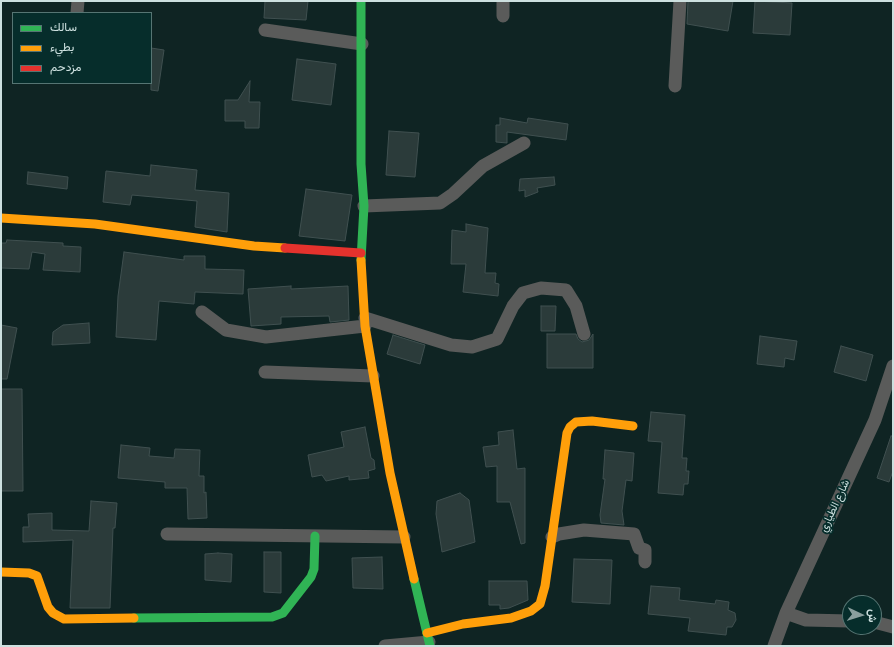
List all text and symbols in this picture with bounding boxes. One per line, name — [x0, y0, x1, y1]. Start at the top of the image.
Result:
legend — [12, 12, 152, 84]
text: سالك — [50, 20, 77, 34]
text: بطيء — [50, 40, 74, 54]
text: مزدحم — [50, 60, 81, 74]
street label: شارع الطياري — [817, 478, 853, 534]
north arrow — [842, 595, 882, 635]
text: ش — [867, 609, 879, 623]

